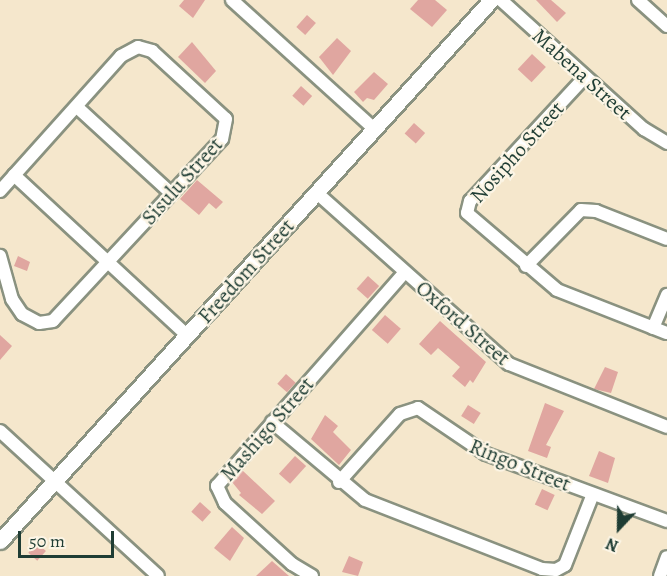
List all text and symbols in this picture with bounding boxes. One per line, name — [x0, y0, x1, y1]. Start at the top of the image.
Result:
street label: Mabena Street — [527, 23, 637, 125]
street label: Nosipho Street — [465, 96, 569, 208]
street label: Sisulu Street — [136, 132, 228, 230]
street label: Freedom Street — [192, 214, 300, 328]
street label: Oxford Street — [411, 275, 515, 371]
street label: Mashigo Street — [215, 372, 319, 486]
street label: Ringo Street — [466, 433, 574, 497]
north arrow — [589, 498, 649, 558]
scale bar — [21, 519, 117, 557]
text: 50 m — [29, 529, 65, 553]
text: N — [603, 532, 622, 557]

